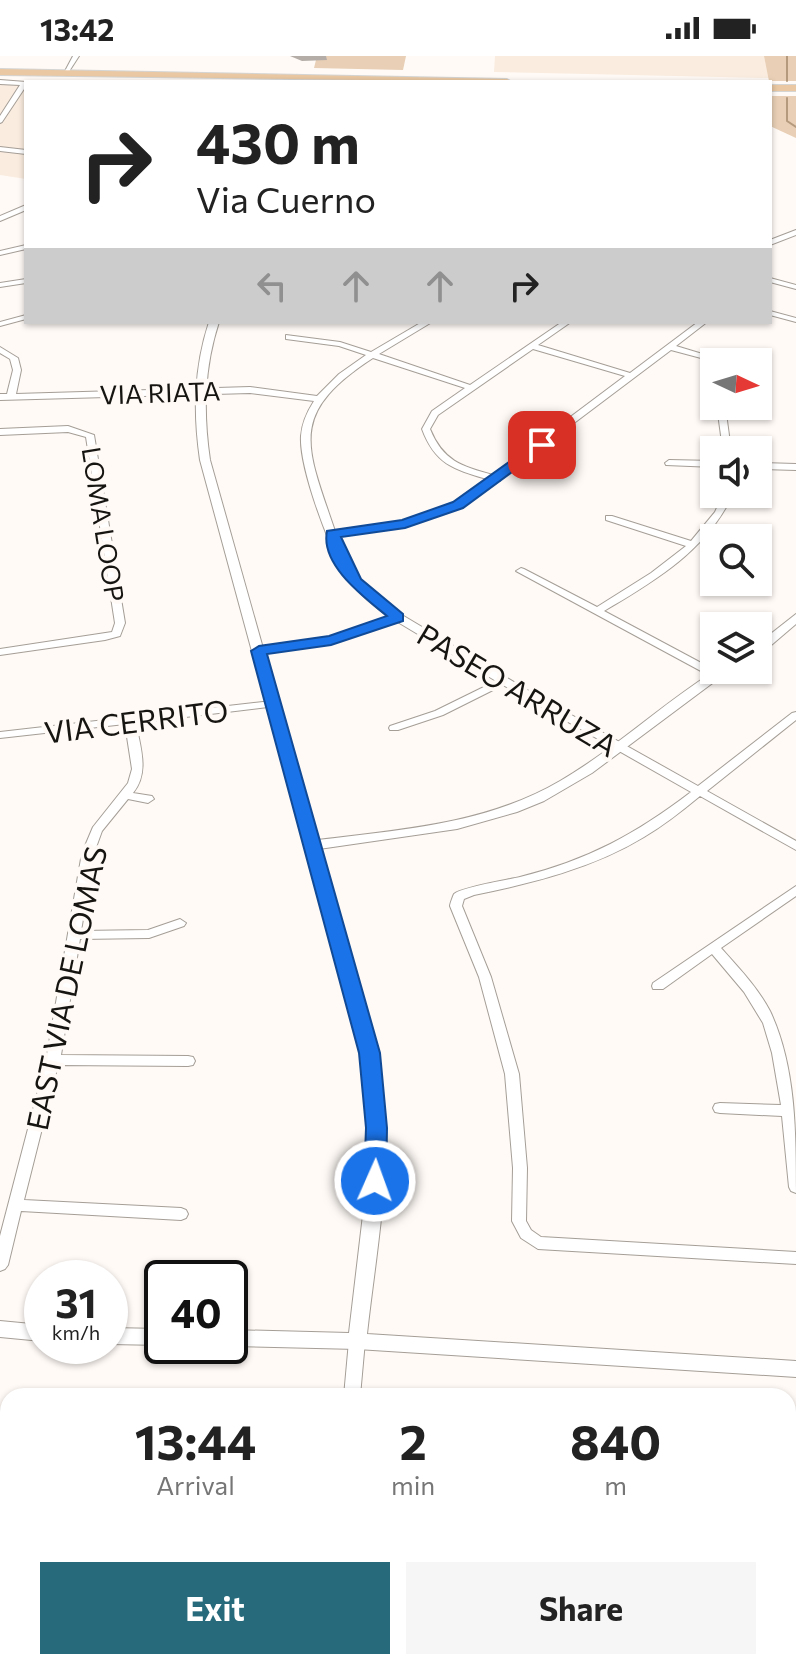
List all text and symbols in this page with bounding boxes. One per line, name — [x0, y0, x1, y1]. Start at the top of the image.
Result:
text: 13:42 — [40, 10, 114, 47]
text: 430 m — [196, 107, 360, 176]
icon: right — [64, 112, 168, 216]
text: Via Cuerno — [196, 176, 376, 220]
icon: left — [250, 264, 294, 308]
icon: ahead — [334, 264, 378, 308]
icon: ahead — [418, 264, 462, 308]
icon: right — [502, 264, 546, 308]
north arrow — [700, 348, 772, 420]
map controls — [700, 348, 772, 684]
street label: VIA RIATA — [99, 374, 221, 410]
pin — [508, 411, 576, 479]
icon: arrive — [520, 423, 564, 467]
button: sound — [700, 436, 772, 508]
street label: LOMA LOOP — [76, 444, 132, 604]
button: search — [700, 524, 772, 596]
button: layers — [700, 612, 772, 684]
street label: PASEO ARRUZA — [411, 615, 625, 763]
street label: VIA CERRITO — [42, 690, 230, 750]
street label: EAST VIA DE LOMAS — [17, 843, 113, 1133]
position arrow — [333, 1139, 417, 1223]
speed limit sign: 40 — [144, 1260, 248, 1364]
text: 31 — [55, 1277, 97, 1326]
text: km/h — [52, 1320, 100, 1344]
text: 13:44 — [135, 1411, 256, 1470]
text: 2 — [399, 1411, 427, 1470]
text: 840 — [570, 1411, 661, 1470]
text: Arrival — [156, 1469, 235, 1500]
text: min — [391, 1469, 435, 1500]
text: m — [604, 1469, 627, 1500]
button: Exit — [40, 1562, 390, 1654]
button: Share — [406, 1562, 756, 1654]

